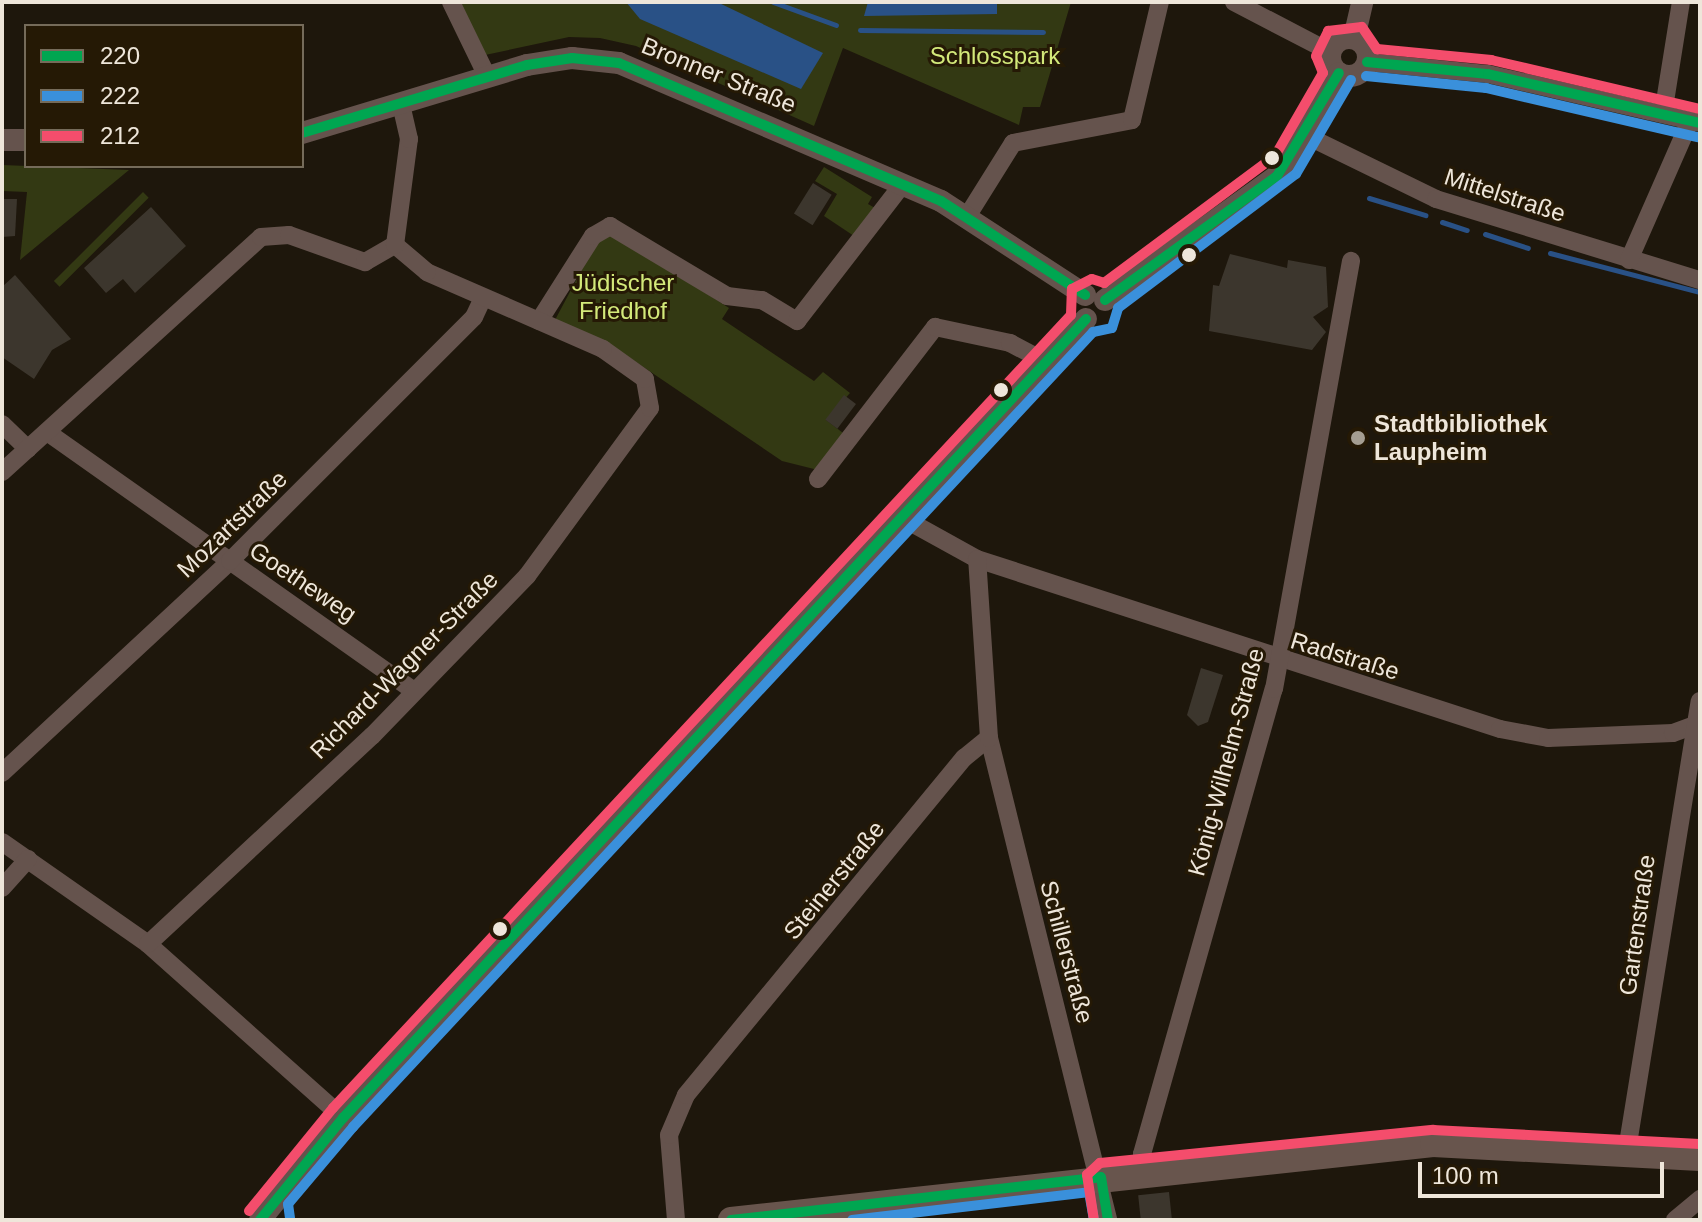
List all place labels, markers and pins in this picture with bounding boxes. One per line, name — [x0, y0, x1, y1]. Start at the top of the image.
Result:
unlabelled marker — [1264, 150, 1280, 166]
unlabelled marker — [1181, 247, 1197, 263]
unlabelled marker — [993, 382, 1009, 398]
place label: Stadtbibliothek Laupheim — [1374, 410, 1547, 466]
marker: Stadtbibliothek Laupheim — [1349, 429, 1367, 447]
unlabelled marker — [492, 921, 508, 937]

